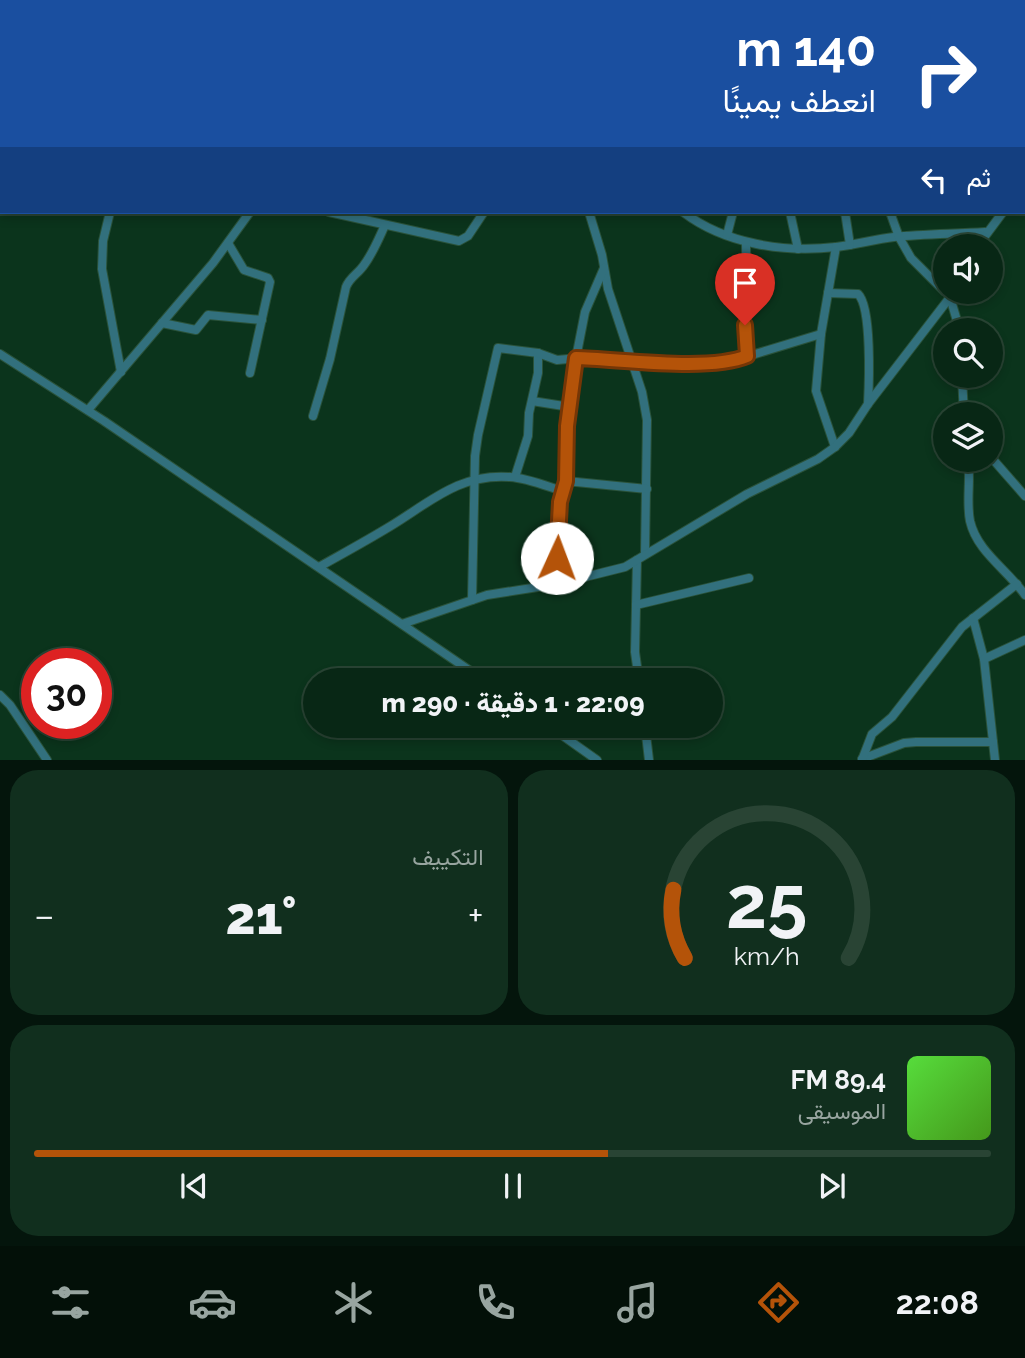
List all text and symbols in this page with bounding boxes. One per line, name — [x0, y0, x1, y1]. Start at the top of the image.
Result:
text: 140 m — [736, 20, 876, 77]
icon: right — [900, 28, 991, 119]
text: انعطف يمينًا — [723, 82, 876, 119]
icon: left — [915, 161, 953, 199]
text: ثم — [967, 163, 991, 193]
map controls — [933, 234, 1003, 472]
button: sound — [933, 234, 1003, 304]
pin — [715, 253, 775, 325]
icon: arrive — [726, 264, 764, 302]
button: search — [933, 318, 1003, 388]
button: layers — [933, 402, 1003, 472]
position arrow — [520, 521, 594, 595]
speed limit sign: 30 — [21, 648, 112, 739]
text: 22:09 · 1 دقيقة · 290 m — [381, 688, 645, 718]
text: التكييف — [412, 843, 484, 870]
text: 25 — [726, 861, 807, 946]
text: 21° — [226, 885, 297, 946]
text: − — [34, 893, 54, 938]
text: + — [468, 893, 484, 938]
text: km/h — [733, 941, 799, 971]
text: 89.4 FM — [791, 1065, 886, 1095]
text: الموسيقى — [798, 1097, 886, 1124]
icon: previous — [175, 1167, 213, 1205]
icon: pause — [494, 1167, 532, 1205]
icon: next — [813, 1167, 851, 1205]
icon: filters — [46, 1278, 95, 1327]
icon: car — [188, 1278, 237, 1327]
icon: climate — [329, 1278, 378, 1327]
icon: phone — [471, 1278, 520, 1327]
icon: music — [613, 1278, 662, 1327]
icon: directions — [754, 1278, 803, 1327]
text: 22:08 — [896, 1284, 979, 1321]

